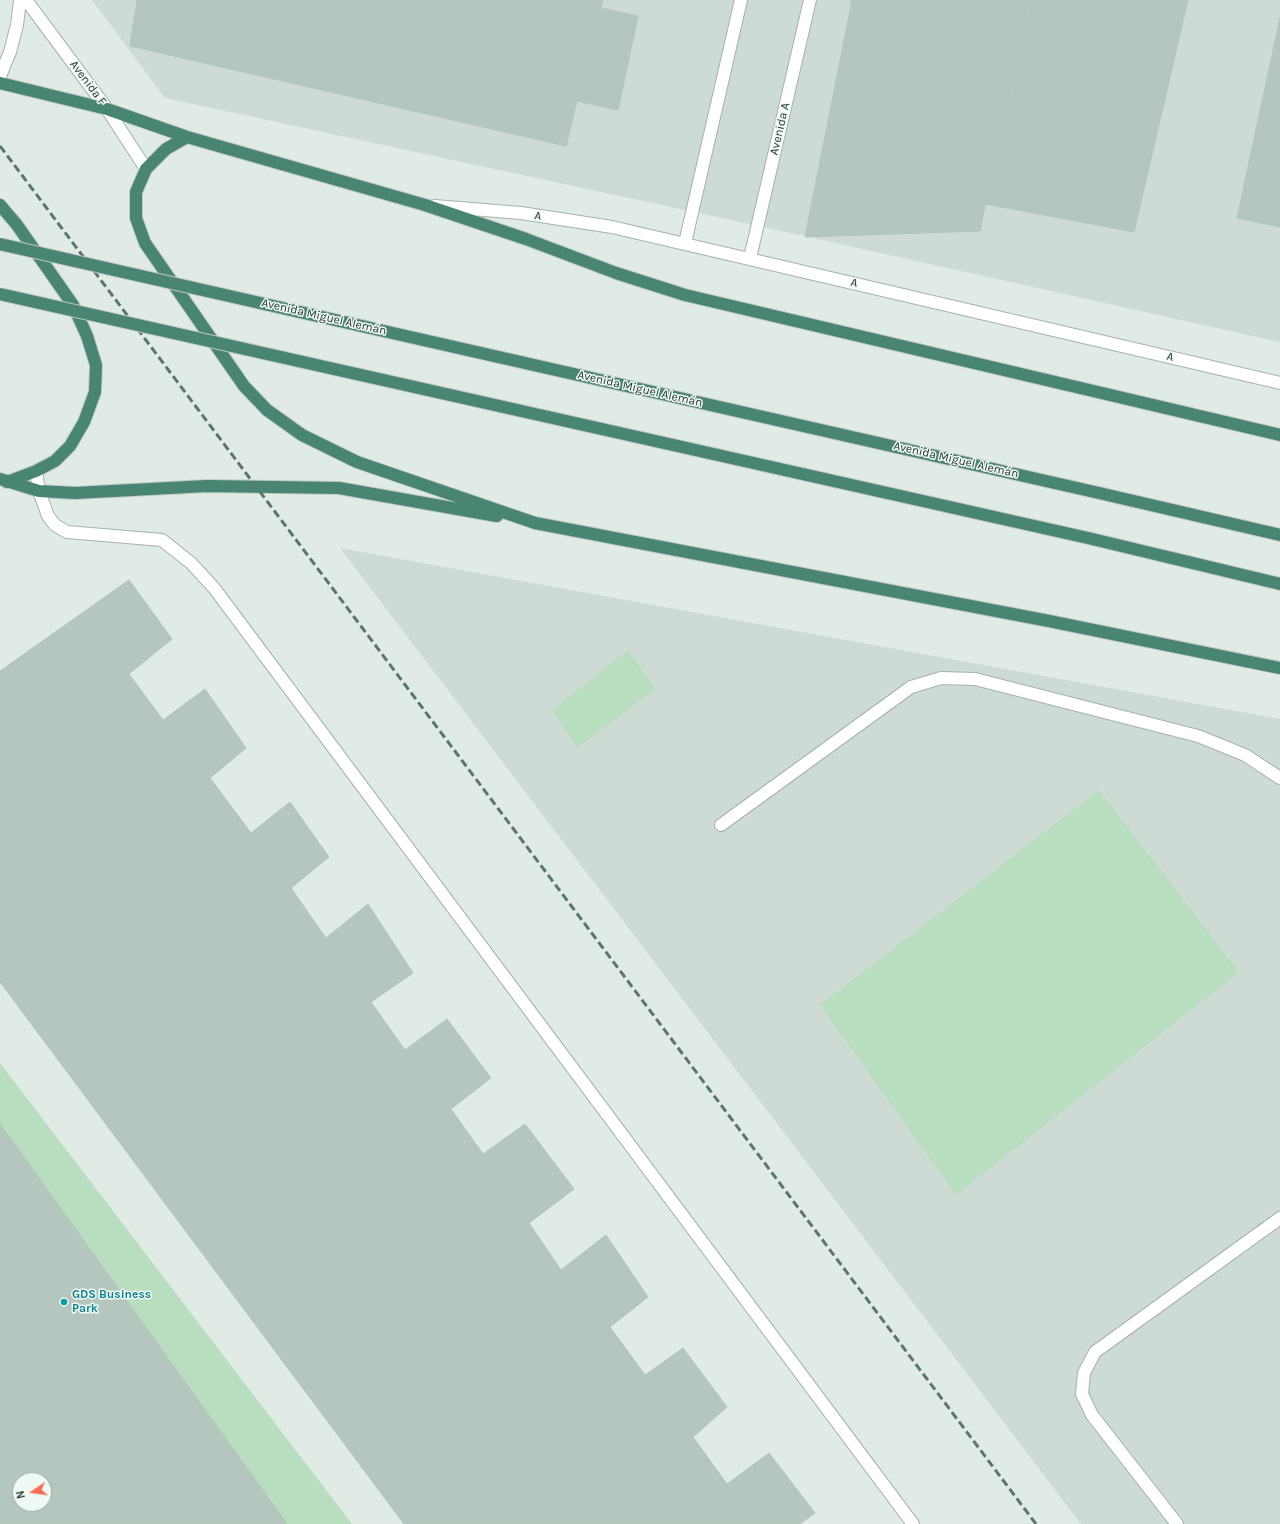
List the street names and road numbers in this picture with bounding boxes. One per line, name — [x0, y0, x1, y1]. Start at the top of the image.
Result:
street label: Avenida F — [66, 58, 110, 108]
street label: Avenida A — [767, 102, 793, 156]
street label: A — [534, 208, 542, 224]
street label: A — [849, 275, 859, 291]
street label: Avenida Miguel Alemán — [260, 296, 388, 338]
street label: A — [1165, 349, 1175, 365]
street label: Avenida Miguel Alemán — [576, 368, 704, 410]
street label: Avenida Miguel Alemán — [892, 439, 1020, 481]

